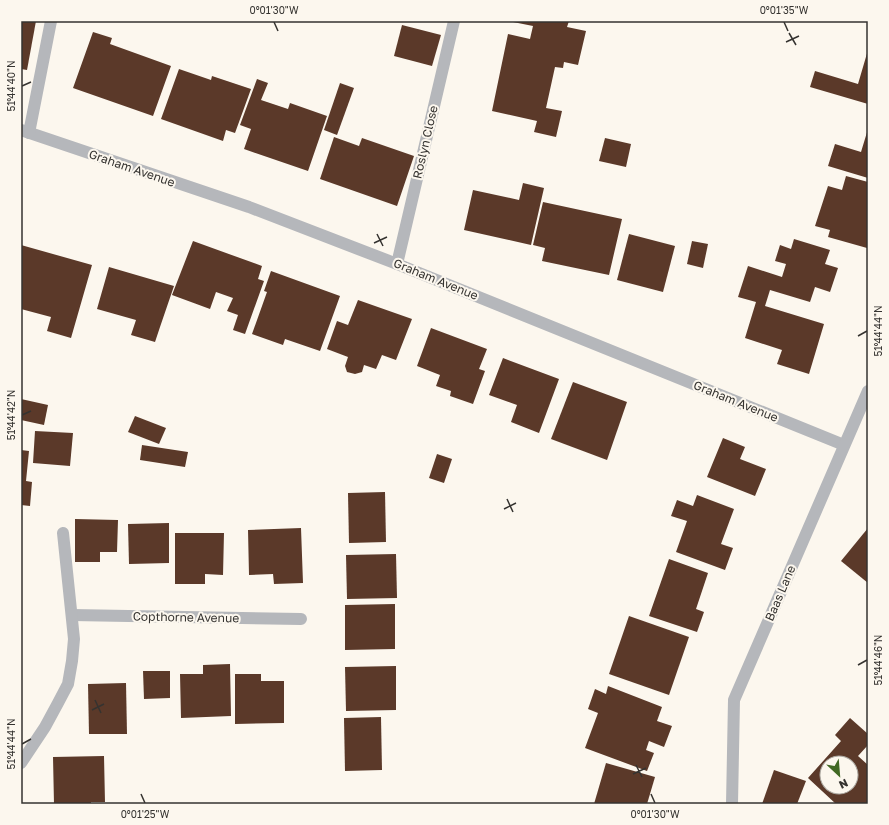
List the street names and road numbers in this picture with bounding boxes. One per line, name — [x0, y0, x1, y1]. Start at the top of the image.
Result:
street label: Roslyn Close — [409, 104, 441, 180]
street label: Graham Avenue — [87, 146, 177, 190]
street label: Graham Avenue — [391, 255, 481, 303]
street label: Graham Avenue — [691, 377, 781, 425]
street label: Baas Lane — [762, 563, 798, 623]
street label: Copthorne Avenue — [133, 609, 239, 625]

